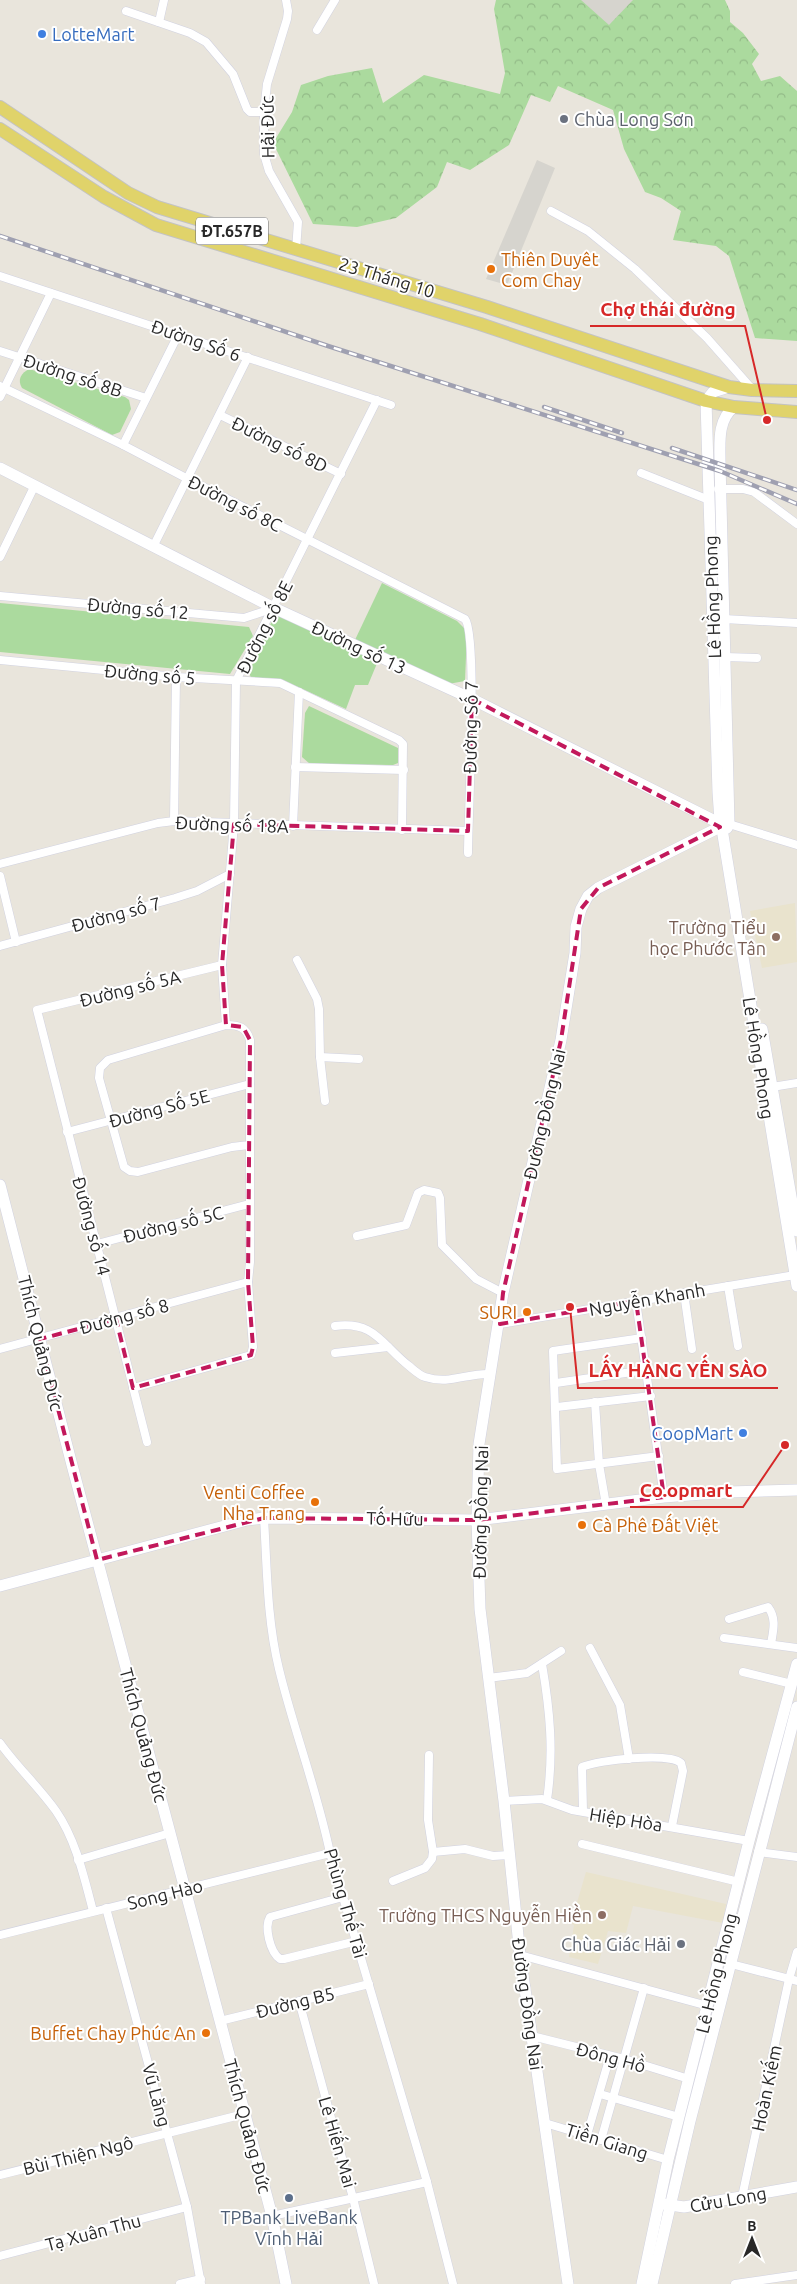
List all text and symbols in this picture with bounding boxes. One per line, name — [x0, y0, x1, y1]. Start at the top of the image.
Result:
place label: LotteMart — [52, 24, 135, 44]
marker: LotteMart — [36, 28, 48, 40]
street label: Hải Đức — [256, 95, 278, 159]
place label: Chùa Long Sơn — [574, 109, 694, 129]
marker: Chùa Long Sơn — [558, 113, 570, 125]
road number: ĐT.657B — [196, 218, 268, 245]
place label: Thiên Duyêt Com Chay — [501, 249, 599, 290]
street label: 23 Tháng 10 — [337, 253, 437, 301]
marker: Thiên Duyêt Com Chay — [485, 263, 497, 275]
callout: Chợ thái đường — [590, 292, 745, 326]
text: Chợ thái đường — [600, 298, 736, 320]
street label: Đường Số 6 — [149, 313, 244, 365]
street label: Đường số 8B — [21, 347, 126, 400]
street label: Đường số 8D — [229, 410, 332, 476]
street label: Đường số 8C — [185, 469, 286, 535]
street label: Lê Hồng Phong — [697, 535, 724, 659]
street label: Đường số 8E — [230, 576, 296, 677]
street label: Đường số 12 — [86, 591, 190, 622]
street label: Đường số 13 — [309, 614, 410, 678]
street label: Đường số 5 — [104, 658, 197, 688]
street label: Đường Số 7 — [457, 680, 481, 774]
street label: Đường số 18A — [175, 810, 289, 836]
street label: Đường số 7 — [69, 890, 163, 936]
place label: Trường Tiểu học Phước Tân — [649, 917, 766, 958]
marker: Trường Tiểu học Phước Tân — [770, 931, 782, 943]
street label: Đường số 5A — [77, 963, 183, 1010]
street label: Lê Hồng Phong — [739, 995, 781, 1120]
street label: Đường Đồng Nai — [517, 1046, 569, 1181]
street label: Đường Số 5E — [106, 1083, 211, 1131]
street label: Đường số 14 — [69, 1174, 117, 1278]
street label: Đường số 5C — [120, 1200, 225, 1246]
street label: Thích Quảng Đức — [14, 1273, 67, 1413]
street label: Nguyễn Khanh — [587, 1277, 707, 1319]
street label: Đường số 8 — [77, 1292, 171, 1338]
place label: SURI — [479, 1302, 517, 1322]
marker: SURI — [521, 1306, 533, 1318]
callout: LẤY HÀNG YẾN SÀO — [578, 1354, 778, 1388]
text: LẤY HÀNG YẾN SÀO — [588, 1354, 768, 1381]
place label: CoopMart — [652, 1423, 733, 1443]
marker: CoopMart — [737, 1427, 749, 1439]
street label: Đường Đồng Nai — [466, 1445, 491, 1579]
callout: Co.opmart — [630, 1473, 743, 1507]
text: Co.opmart — [640, 1479, 732, 1501]
place label: Venti Coffee Nha Trang — [203, 1482, 305, 1523]
marker: Venti Coffee Nha Trang — [309, 1496, 321, 1508]
street label: Tố Hữu — [366, 1505, 424, 1528]
place label: Cà Phê Đất Việt — [592, 1513, 718, 1535]
marker: Cà Phê Đất Việt — [576, 1519, 588, 1531]
street label: Thích Quảng Đức — [115, 1666, 172, 1805]
street label: Hiệp Hòa — [588, 1803, 664, 1835]
street label: Phùng Thế Tài — [321, 1845, 374, 1960]
street label: Song Hào — [125, 1875, 205, 1913]
place label: Trường THCS Nguyễn Hiền — [379, 1903, 592, 1925]
marker: Trường THCS Nguyễn Hiền — [596, 1909, 608, 1921]
street label: Lê Hồng Phong — [689, 1910, 741, 2035]
place label: Chùa Giác Hải — [561, 1934, 671, 1954]
street label: Đường Đồng Nai — [509, 1936, 550, 2072]
marker: Chùa Giác Hải — [675, 1938, 687, 1950]
street label: Đường B5 — [254, 1983, 336, 2021]
place label: Buffet Chay Phúc An — [30, 2023, 196, 2043]
marker: Buffet Chay Phúc An — [200, 2027, 212, 2039]
street label: Đông Hồ — [574, 2036, 649, 2076]
street label: Hoàn Kiếm — [745, 2042, 785, 2133]
street label: Thích Quảng Đức — [219, 2057, 276, 2196]
street label: Vũ Lăng — [139, 2061, 175, 2129]
street label: Lê Hiến Mai — [315, 2094, 363, 2190]
street label: Tiền Giang — [563, 2117, 651, 2163]
street label: Bùi Thiện Ngô — [21, 2132, 135, 2178]
street label: Cửu Long — [688, 2182, 768, 2216]
marker: TPBank LiveBank Vĩnh Hải — [283, 2192, 295, 2204]
place label: TPBank LiveBank Vĩnh Hải — [220, 2207, 358, 2248]
street label: Tạ Xuân Thu — [43, 2210, 143, 2254]
north arrow — [727, 2214, 777, 2264]
text: B — [747, 2218, 757, 2234]

